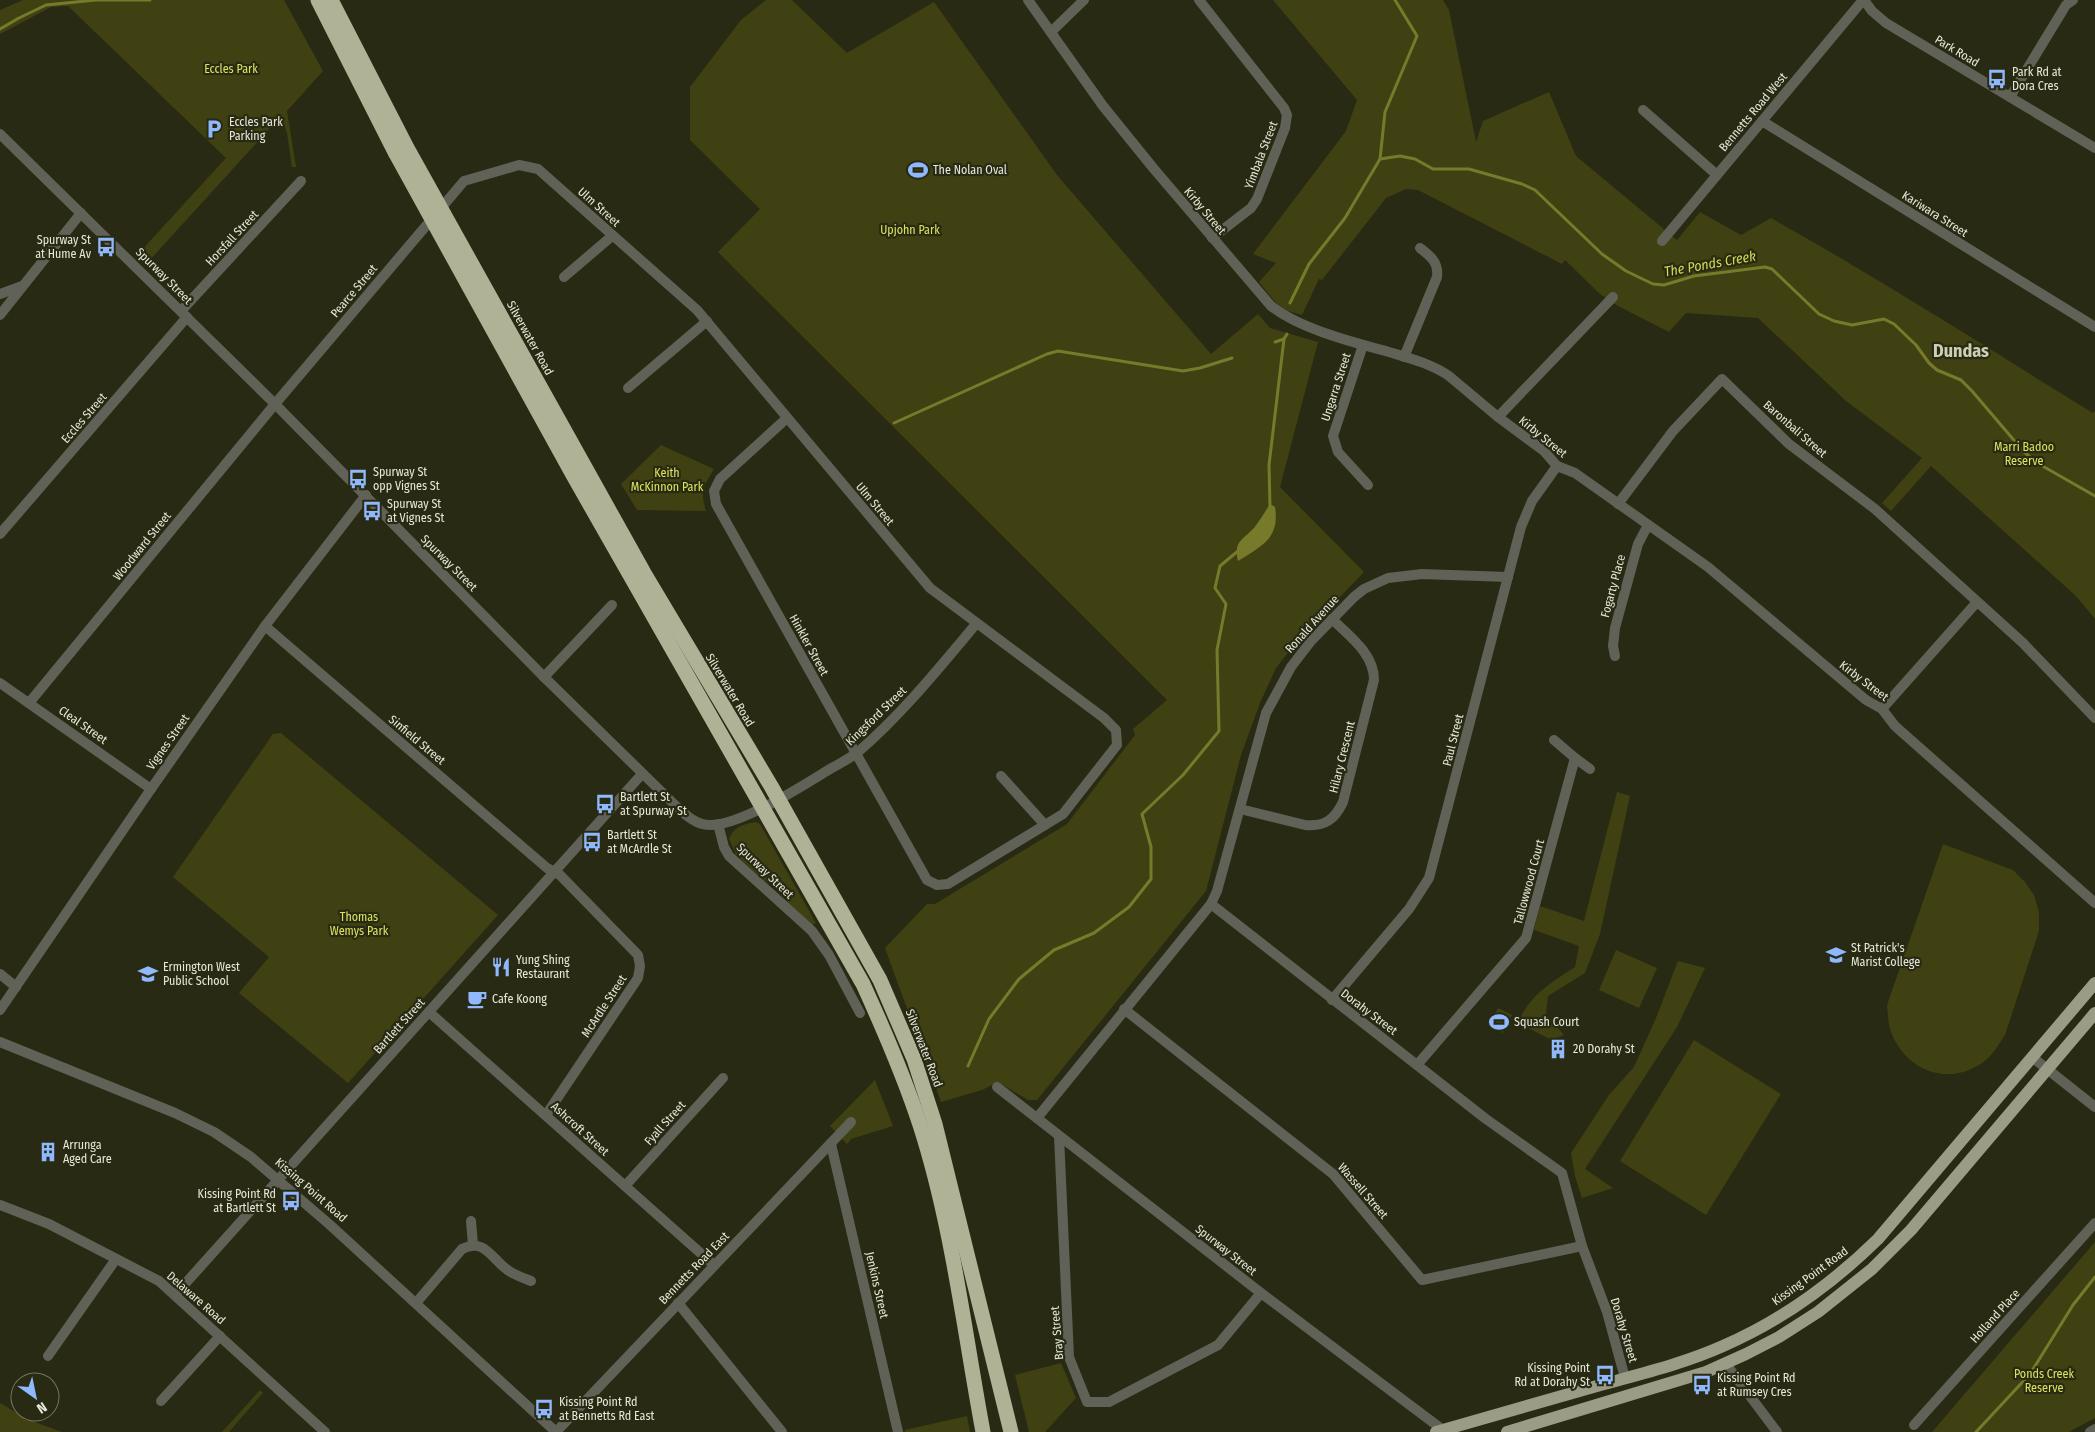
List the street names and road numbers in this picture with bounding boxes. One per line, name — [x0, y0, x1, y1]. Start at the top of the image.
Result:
street label: Park Road — [1932, 32, 1982, 70]
street label: Bennetts Road West — [1716, 70, 1790, 154]
street label: Yimbala Street — [1242, 119, 1280, 191]
street label: Ulm Street — [575, 184, 623, 230]
street label: Kirby Street — [1181, 184, 1229, 238]
street label: Kariwara Street — [1900, 188, 1971, 240]
street label: Horsfall Street — [203, 207, 261, 269]
street label: Spurway Street — [133, 245, 195, 307]
street label: Pearce Street — [328, 262, 380, 320]
street label: Silverwater Road — [504, 298, 556, 378]
street label: Ungarra Street — [1318, 351, 1354, 423]
street label: Eccles Street — [58, 390, 110, 446]
street label: Baronbali Street — [1760, 398, 1830, 460]
street label: Kirby Street — [1516, 413, 1570, 461]
street label: Ulm Street — [853, 480, 897, 528]
street label: Woodward Street — [110, 509, 174, 583]
street label: Spurway Street — [418, 532, 480, 594]
street label: Fogarty Place — [1598, 553, 1628, 619]
street label: Ronald Avenue — [1282, 592, 1342, 656]
street label: Hinkler Street — [786, 612, 832, 678]
street label: Silverwater Road — [703, 651, 757, 729]
street label: Kirby Street — [1837, 658, 1891, 704]
street label: Kingsford Street — [843, 684, 909, 748]
street label: Cleal Street — [56, 703, 110, 747]
street label: Vignes Street — [144, 712, 192, 772]
street label: Sinfield Street — [386, 712, 448, 768]
street label: Paul Street — [1440, 712, 1466, 768]
street label: Hilary Crescent — [1326, 720, 1358, 794]
street label: Tallowwood Court — [1511, 838, 1547, 926]
street label: Spurway Street — [734, 840, 796, 902]
street label: McArdle Street — [579, 972, 629, 1040]
street label: Dorahy Street — [1338, 986, 1400, 1038]
street label: Bartlett Street — [370, 995, 428, 1057]
street label: Silverwater Road — [903, 1007, 945, 1089]
street label: Fyall Street — [642, 1098, 688, 1148]
street label: Ashcroft Street — [548, 1099, 612, 1159]
street label: Kissing Point Road — [272, 1155, 350, 1225]
street label: Wassell Street — [1335, 1160, 1391, 1222]
street label: Spurway Street — [1193, 1222, 1259, 1278]
street label: Bennetts Road East — [656, 1229, 732, 1307]
street label: Kissing Point Road — [1769, 1244, 1851, 1308]
street label: Jenkins Street — [863, 1250, 891, 1320]
street label: Delaware Road — [164, 1269, 228, 1327]
street label: Holland Place — [1967, 1286, 2023, 1346]
street label: Dorahy Street — [1608, 1296, 1640, 1364]
street label: Bray Street — [1048, 1306, 1066, 1360]

